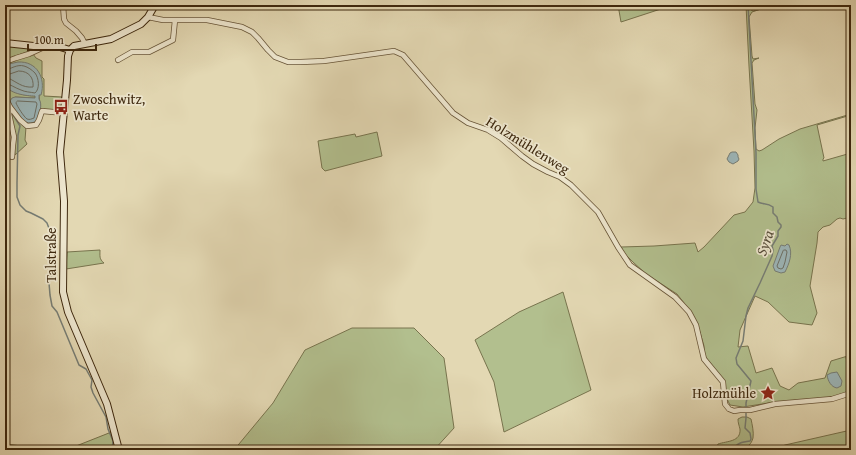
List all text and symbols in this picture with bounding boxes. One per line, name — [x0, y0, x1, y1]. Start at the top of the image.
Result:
scale bar — [28, 26, 96, 52]
text: 100 m — [34, 31, 64, 48]
place label: Zwoschwitz, Warte — [73, 89, 145, 125]
bus stop icon: Zwoschwitz, Warte — [52, 98, 70, 116]
street label: Holzmühlenweg — [482, 111, 574, 179]
street label: Talstraße — [41, 227, 61, 283]
water label: Syra — [750, 227, 779, 258]
place label: Holzmühle — [692, 383, 756, 403]
place icon: Holzmühle — [759, 384, 777, 402]

